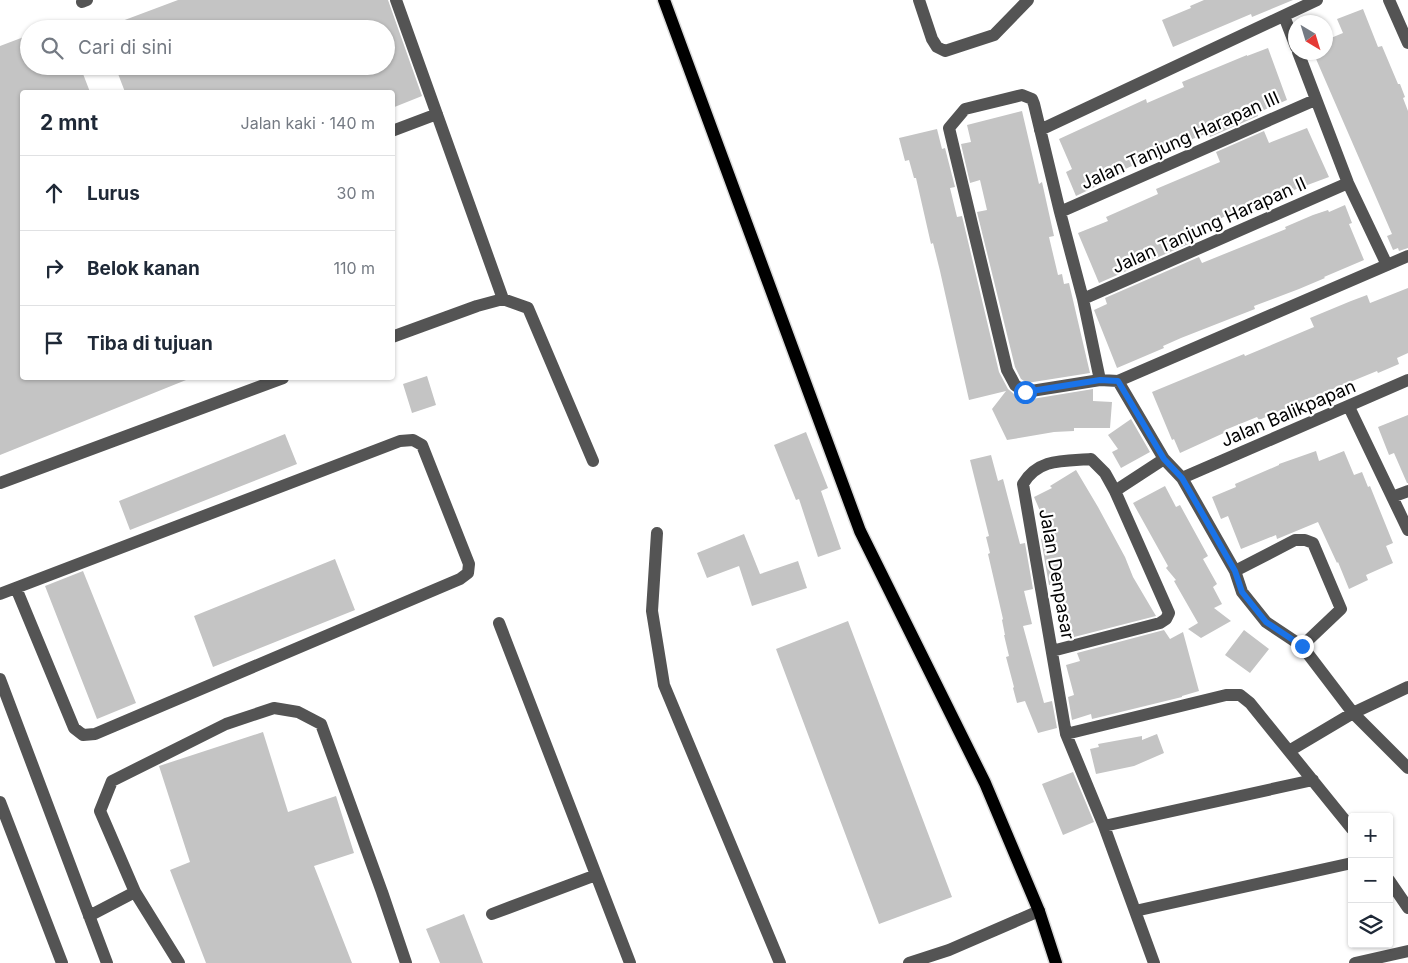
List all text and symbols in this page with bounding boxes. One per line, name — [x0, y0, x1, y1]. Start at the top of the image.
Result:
north arrow — [1288, 15, 1333, 60]
search box — [20, 20, 395, 75]
icon: search — [38, 34, 66, 62]
text: Cari di sini — [78, 36, 172, 59]
street label: Jalan Tanjung Harapan III — [1077, 87, 1283, 193]
text: 2 mnt — [40, 110, 98, 135]
text: Jalan kaki · 140 m — [241, 113, 375, 133]
street label: Jalan Tanjung Harapan II — [1109, 173, 1309, 277]
icon: ahead — [40, 179, 68, 207]
text: Lurus — [87, 182, 140, 205]
text: 30 m — [337, 183, 375, 203]
icon: right — [40, 254, 68, 282]
text: Belok kanan — [87, 257, 200, 280]
text: 110 m — [333, 258, 375, 278]
icon: arrive — [40, 329, 68, 357]
text: Tiba di tujuan — [87, 332, 213, 355]
street label: Jalan Balikpapan — [1217, 375, 1359, 451]
route start — [1014, 381, 1037, 404]
street label: Jalan Denpasar — [1035, 507, 1079, 641]
route end — [1291, 635, 1314, 658]
map controls — [1348, 813, 1393, 948]
button: + — [1348, 813, 1393, 858]
button: − — [1348, 858, 1393, 903]
button: layers — [1348, 903, 1393, 948]

